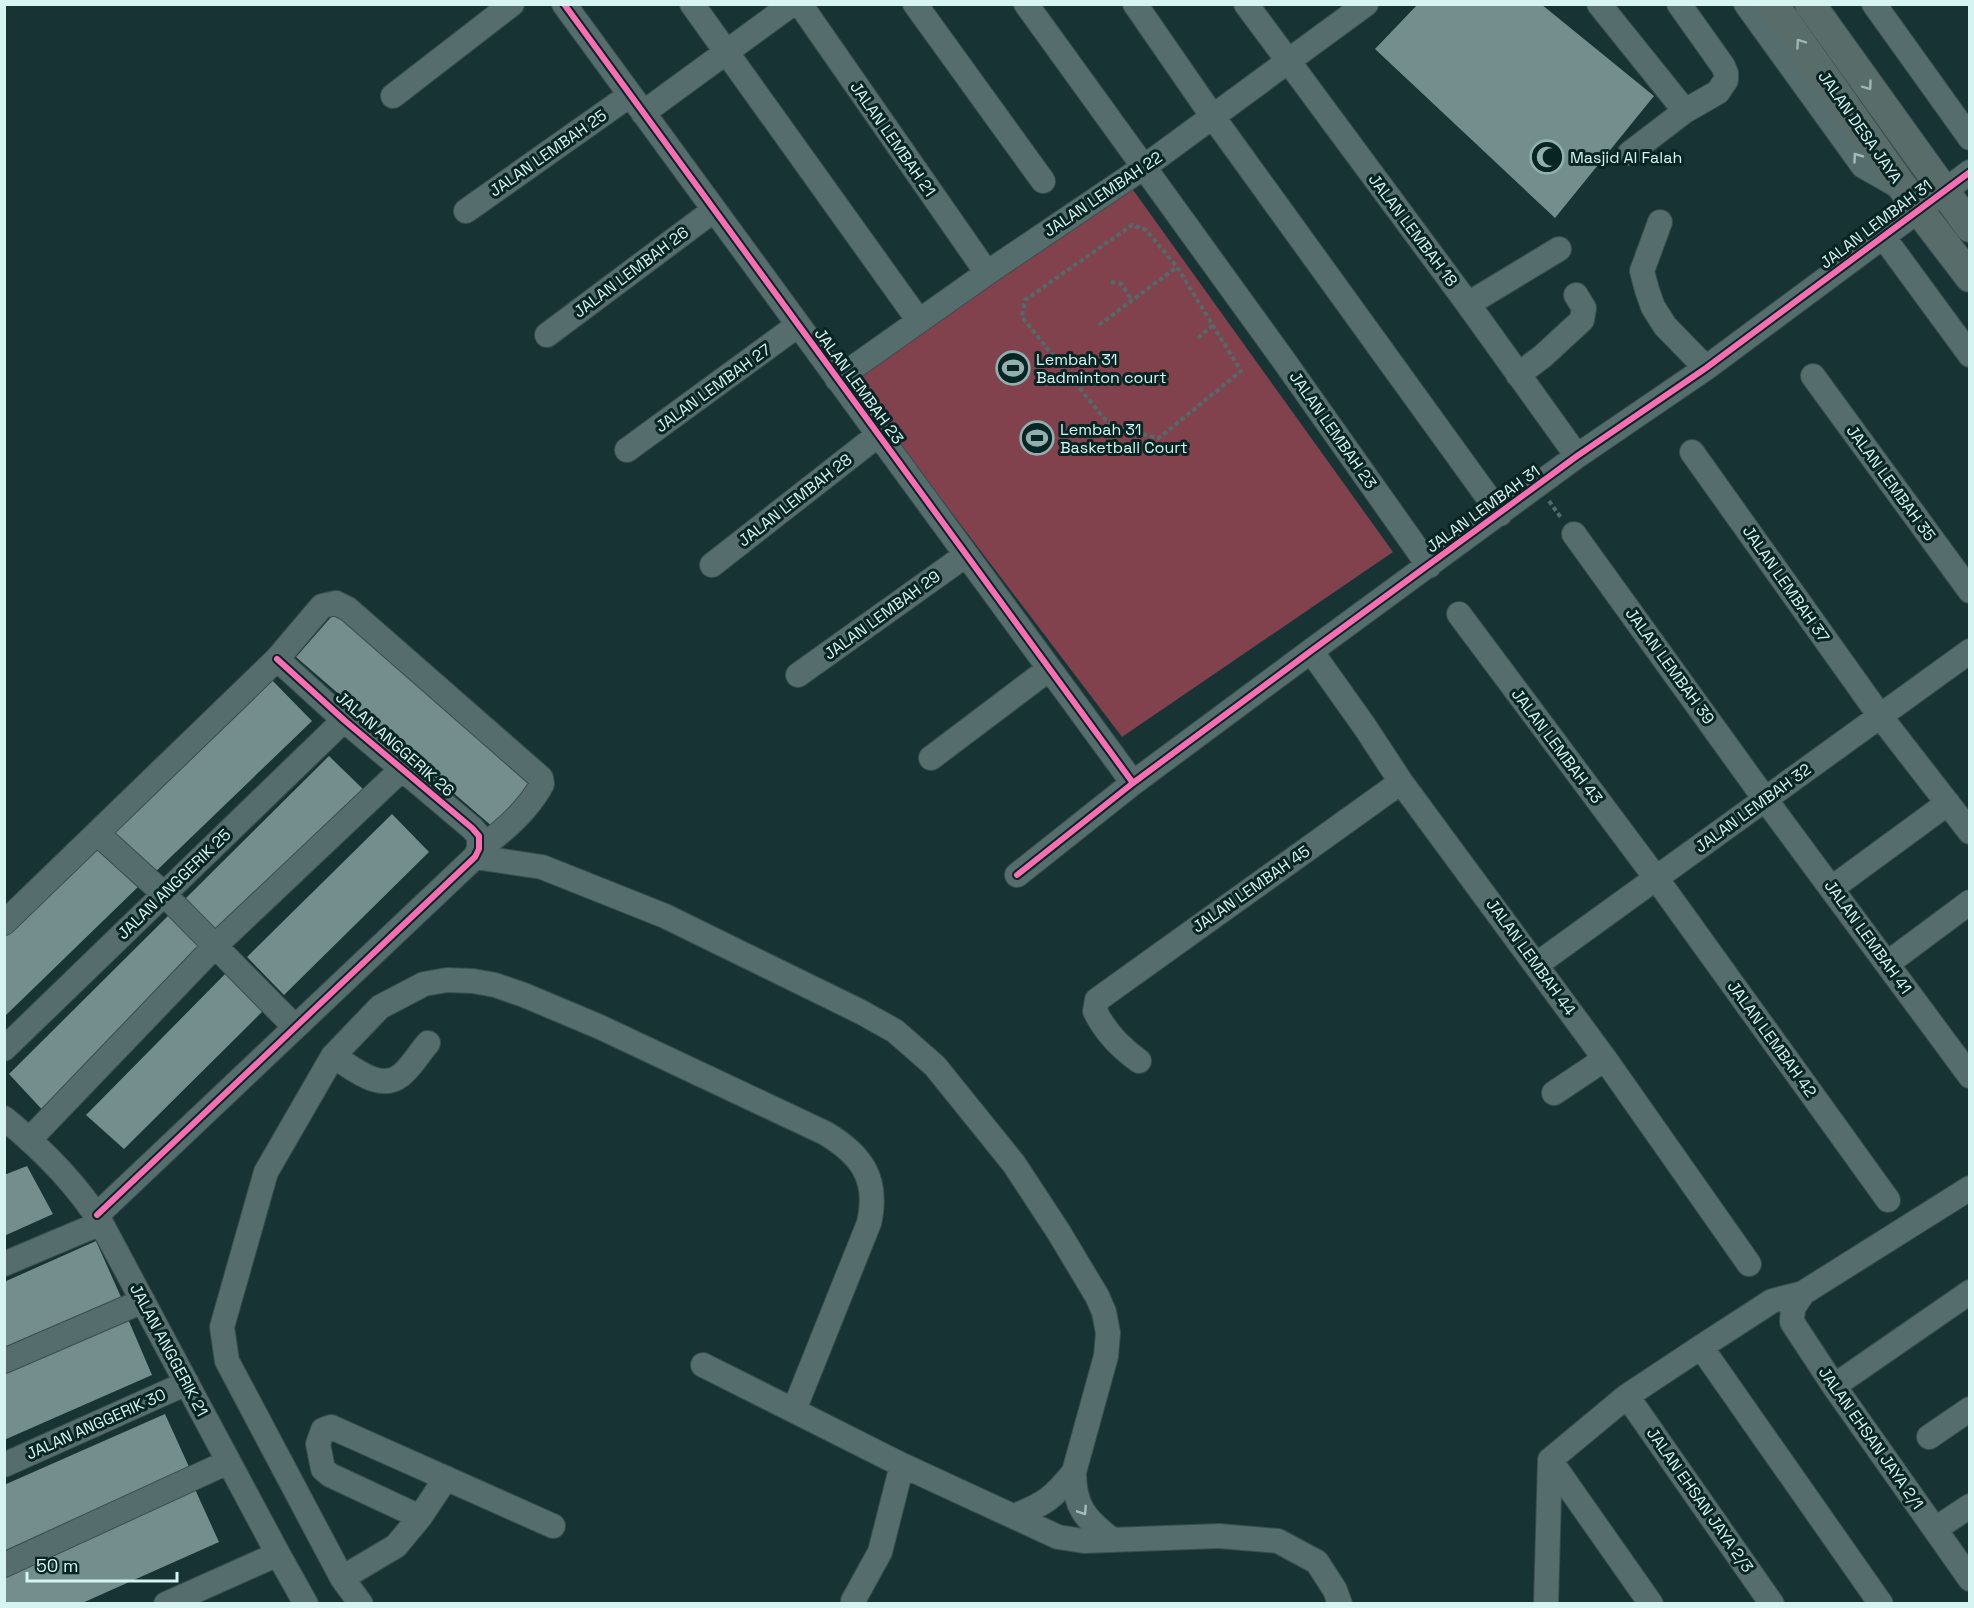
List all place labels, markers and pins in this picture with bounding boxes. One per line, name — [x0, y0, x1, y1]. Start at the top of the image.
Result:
mosque icon: Masjid Al Falah — [1529, 139, 1565, 175]
place label: Masjid Al Falah — [1570, 147, 1682, 168]
place label: Lembah 31 Badminton court — [1036, 349, 1167, 388]
sports icon: Lembah 31 Badminton court — [995, 350, 1031, 386]
place label: Lembah 31 Basketball Court — [1060, 419, 1188, 458]
sports icon: Lembah 31 Basketball Court — [1019, 420, 1055, 456]

